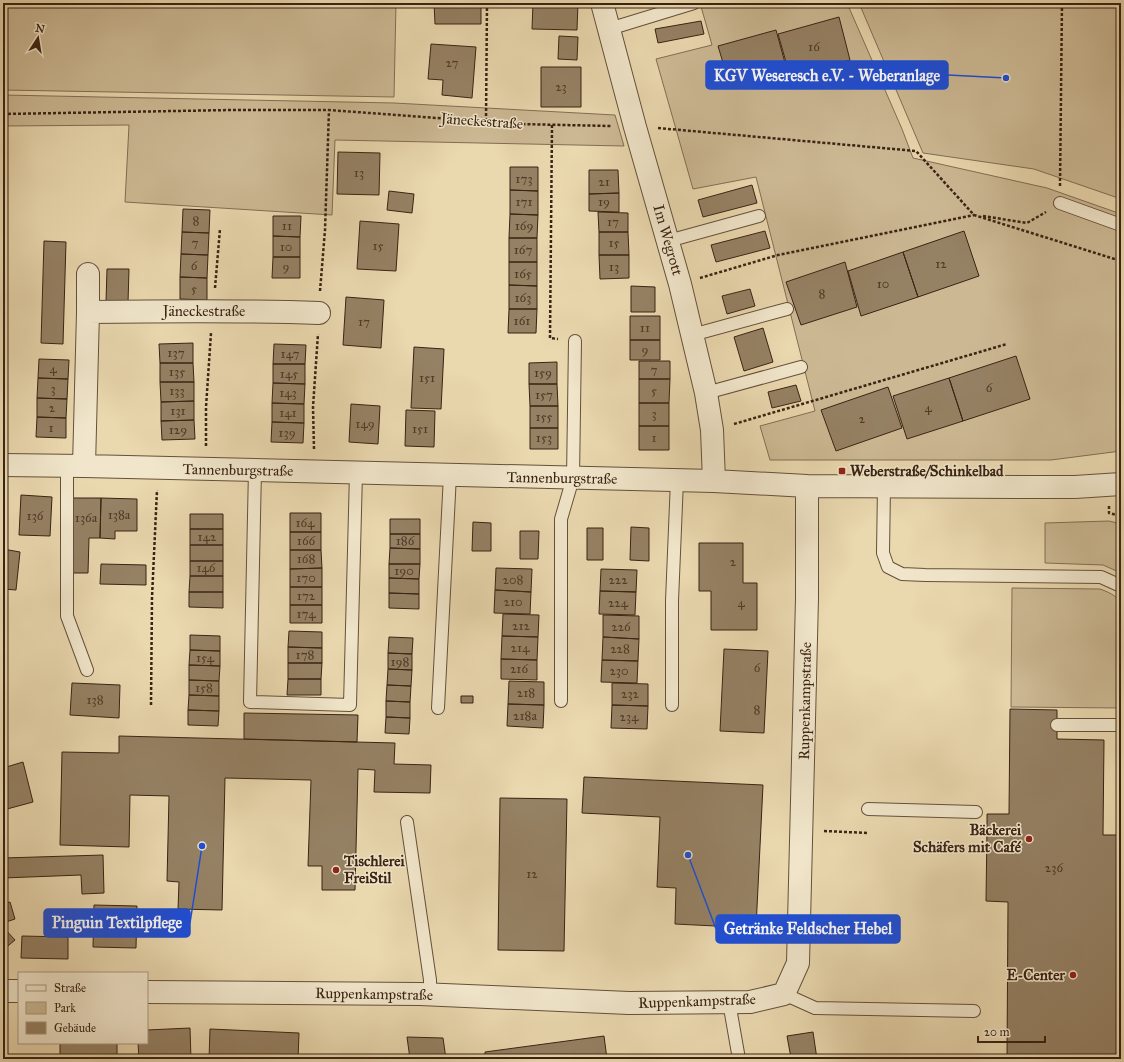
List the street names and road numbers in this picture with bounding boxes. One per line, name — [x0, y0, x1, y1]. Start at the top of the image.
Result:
street label: Jäneckestraße — [438, 109, 524, 134]
street label: Im Wegrott — [649, 202, 687, 278]
street label: Jäneckestraße — [161, 302, 245, 321]
street label: Tannenburgstraße — [182, 460, 294, 480]
street label: Tannenburgstraße — [506, 468, 618, 488]
street label: Ruppenkampstraße — [795, 642, 815, 760]
street label: Ruppenkampstraße — [315, 984, 433, 1004]
street label: Ruppenkampstraße — [638, 990, 756, 1012]

